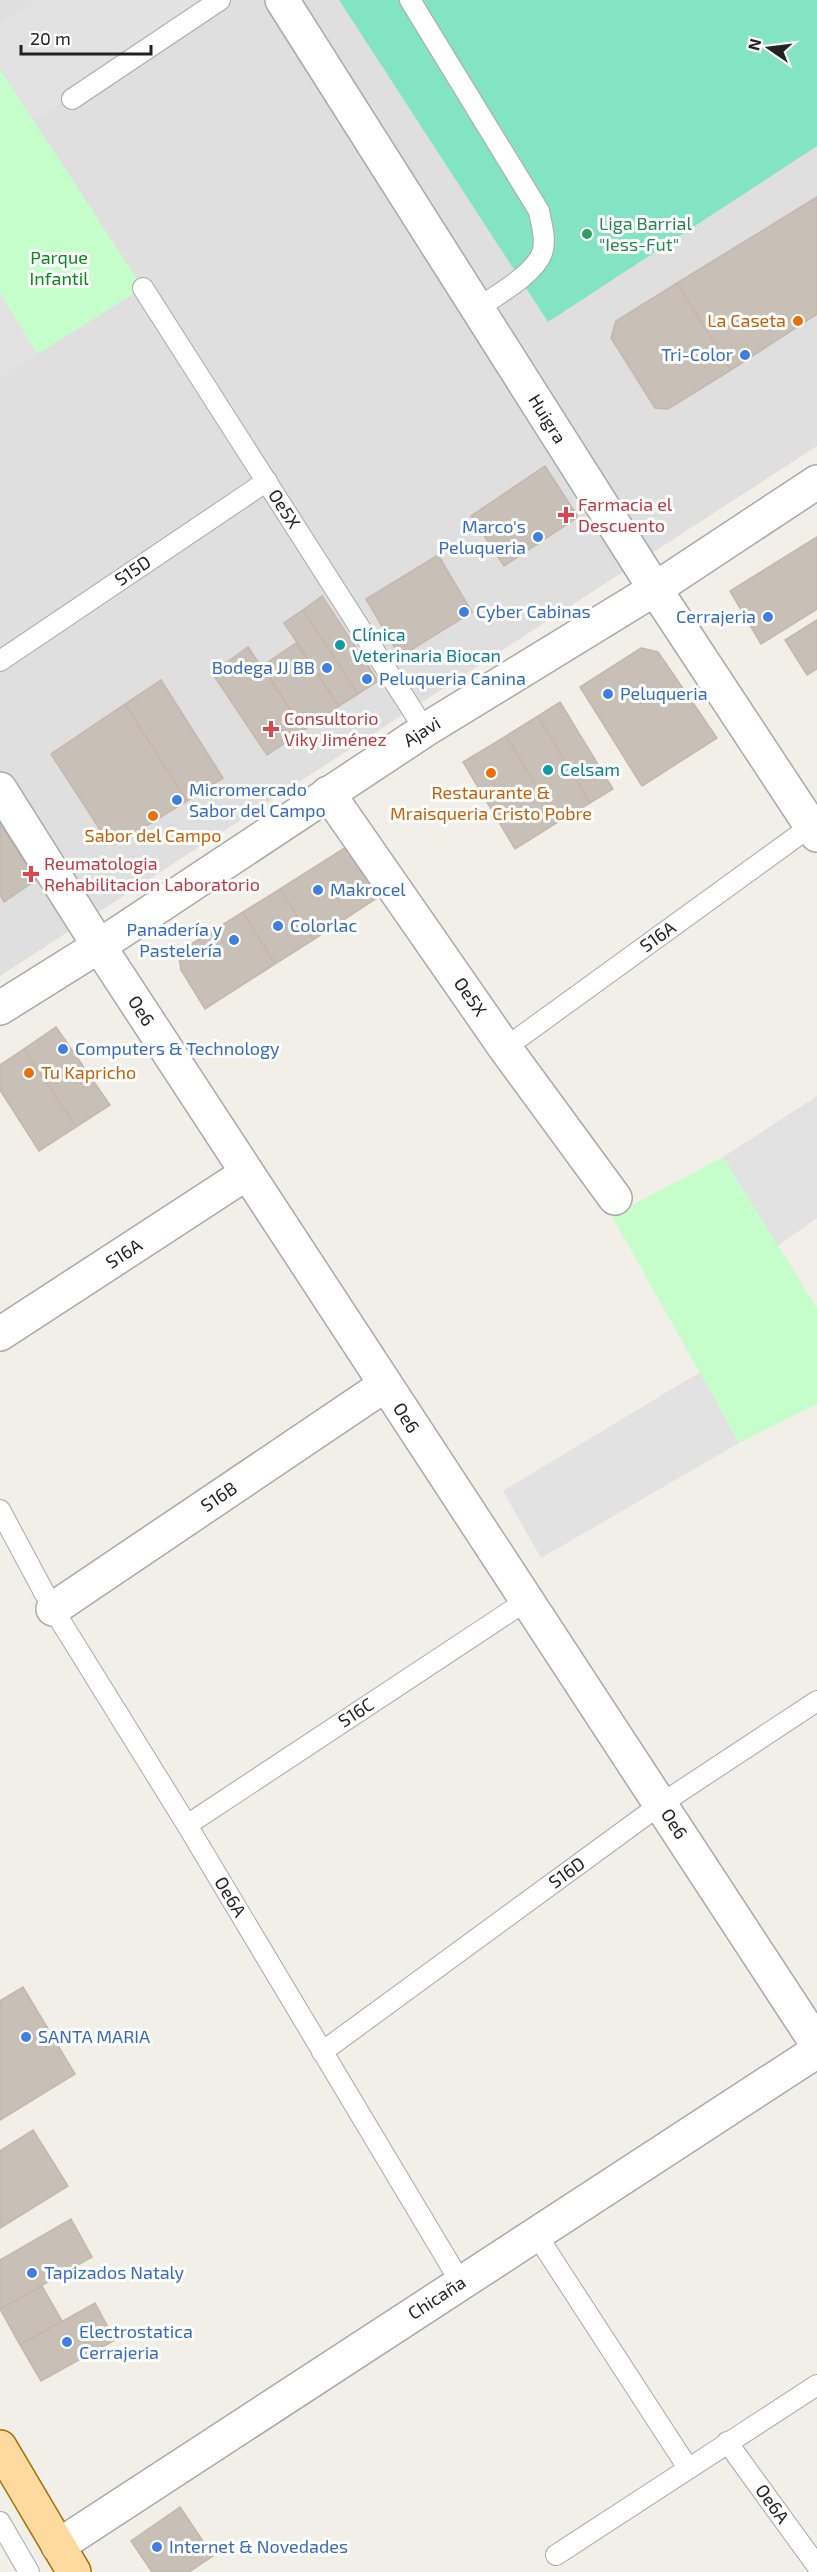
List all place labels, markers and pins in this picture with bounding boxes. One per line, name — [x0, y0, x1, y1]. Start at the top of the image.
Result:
place label: Liga Barrial "Iess-Fut" — [599, 212, 692, 255]
marker: Liga Barrial "Iess-Fut" — [580, 227, 594, 241]
place label: La Caseta — [707, 309, 786, 331]
marker: La Caseta — [791, 314, 805, 328]
place label: Tri-Color — [661, 343, 733, 365]
marker: Tri-Color — [738, 348, 752, 362]
place label: Farmacia el Descuento — [578, 493, 673, 536]
marker: Farmacia el Descuento — [559, 508, 573, 522]
place label: Marco's Peluqueria — [438, 515, 526, 558]
marker: Marco's Peluqueria — [531, 530, 545, 544]
place label: Cyber Cabinas — [476, 600, 591, 622]
marker: Cyber Cabinas — [457, 605, 471, 619]
place label: Cerrajeria — [676, 605, 756, 627]
marker: Cerrajeria — [761, 610, 775, 624]
place label: Clínica Veterinaria Biocan — [352, 623, 501, 666]
marker: Clínica Veterinaria Biocan — [333, 638, 347, 652]
place label: Bodega JJ BB — [212, 656, 315, 678]
marker: Bodega JJ BB — [320, 661, 334, 675]
place label: Peluqueria Canina — [379, 667, 526, 689]
marker: Peluqueria Canina — [360, 672, 374, 686]
place label: Peluqueria — [620, 682, 708, 704]
marker: Peluqueria — [601, 687, 615, 701]
place label: Consultorio Viky Jiménez — [284, 707, 387, 750]
marker: Consultorio Viky Jiménez — [262, 720, 280, 738]
place label: Celsam — [560, 758, 620, 780]
marker: Celsam — [541, 763, 555, 777]
marker: Restaurante & Mraisqueria Cristo Pobre — [484, 766, 498, 780]
place label: Micromercado Sabor del Campo — [189, 778, 326, 821]
place label: Restaurante & Mraisqueria Cristo Pobre — [390, 781, 592, 824]
marker: Micromercado Sabor del Campo — [170, 793, 184, 807]
marker: Sabor del Campo — [146, 809, 160, 823]
place label: Sabor del Campo — [85, 824, 221, 846]
place label: Reumatologia Rehabilitacion Laboratorio — [44, 852, 260, 895]
marker: Reumatologia Rehabilitacion Laboratorio — [22, 865, 40, 883]
place label: Makrocel — [330, 878, 406, 900]
marker: Makrocel — [311, 883, 325, 897]
place label: Colorlac — [290, 914, 357, 936]
place label: Panadería y Pastelería — [127, 918, 222, 961]
marker: Colorlac — [271, 919, 285, 933]
marker: Panadería y Pastelería — [227, 933, 241, 947]
place label: Computers & Technology — [75, 1037, 280, 1059]
marker: Computers & Technology — [56, 1042, 70, 1056]
place label: Tu Kapricho — [41, 1061, 136, 1083]
marker: Tu Kapricho — [22, 1066, 36, 1080]
place label: SANTA MARIA — [38, 2025, 151, 2047]
marker: SANTA MARIA — [19, 2030, 33, 2044]
place label: Tapizados Nataly — [44, 2261, 185, 2283]
marker: Tapizados Nataly — [25, 2266, 39, 2280]
place label: Electrostatica Cerrajeria — [79, 2320, 193, 2363]
marker: Electrostatica Cerrajeria — [60, 2335, 74, 2349]
place label: Internet & Novedades — [169, 2535, 348, 2557]
marker: Internet & Novedades — [150, 2540, 164, 2554]

